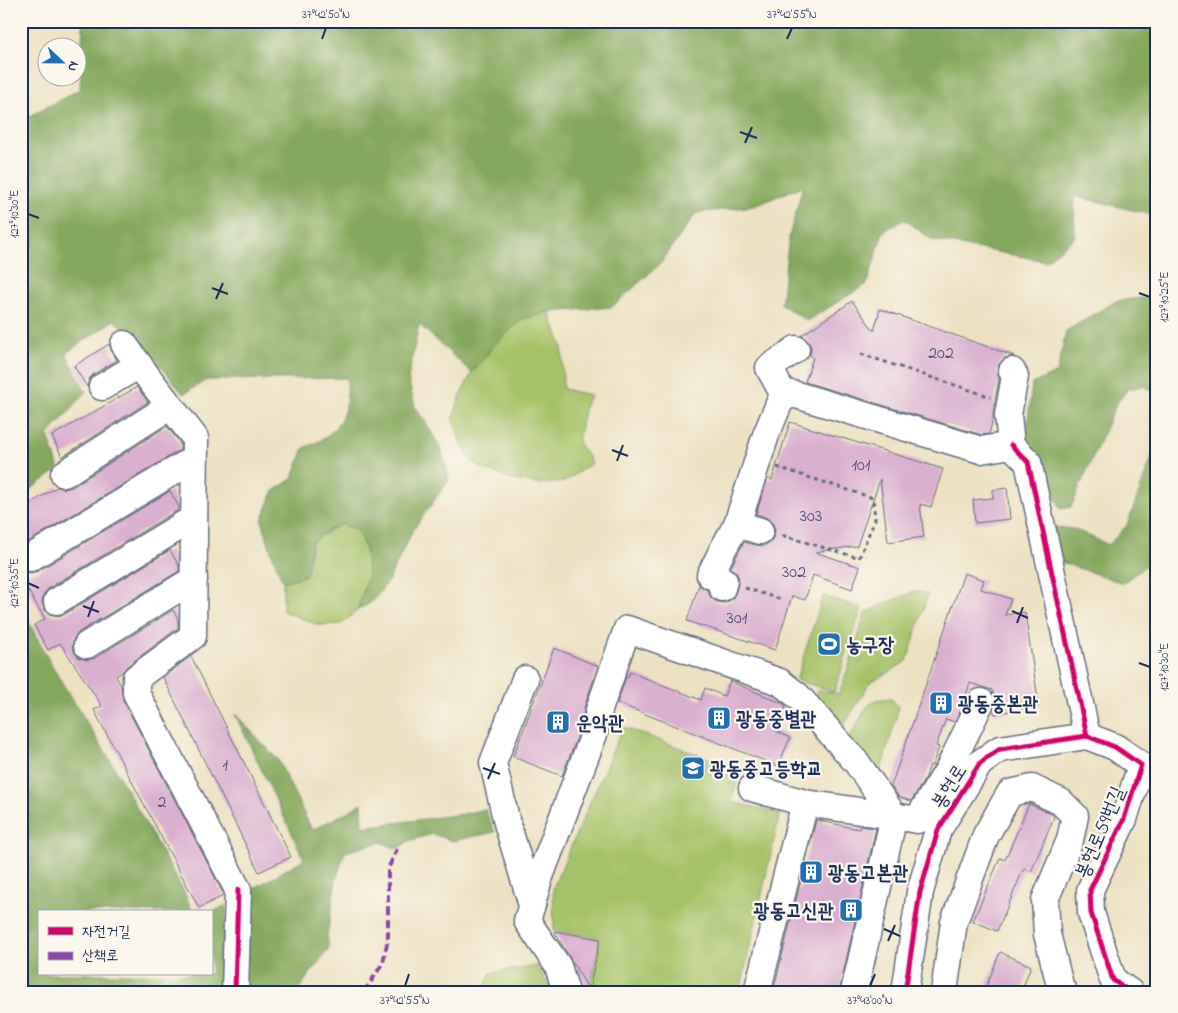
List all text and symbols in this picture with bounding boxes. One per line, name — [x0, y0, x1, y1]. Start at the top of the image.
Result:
text: 37°42'50"N — [302, 6, 350, 24]
text: 37°42'55"N — [767, 6, 817, 24]
north arrow — [38, 38, 88, 88]
text: N — [61, 58, 84, 75]
text: 127°10'30"E — [6, 190, 24, 238]
text: 127°10'25"E — [1156, 271, 1174, 323]
house number: 202 — [928, 341, 954, 367]
house number: 101 — [851, 453, 871, 479]
house number: 303 — [800, 504, 822, 530]
text: 127°10'35"E — [6, 558, 24, 608]
house number: 302 — [782, 560, 806, 586]
house number: 301 — [727, 606, 748, 632]
sports icon: 농구장 — [816, 631, 842, 657]
place label: 농구장 — [846, 632, 894, 661]
text: 127°10'30"E — [1156, 643, 1174, 691]
building icon: 광동중본관 — [928, 690, 954, 716]
place label: 광동중본관 — [958, 691, 1038, 720]
building icon: 광동중별관 — [706, 705, 732, 731]
place label: 광동중별관 — [736, 706, 816, 735]
building icon: 운악관 — [545, 709, 571, 735]
place label: 운악관 — [576, 710, 624, 739]
house number: 1 — [222, 753, 228, 779]
school or university icon: 광동중고등학교 — [680, 755, 706, 781]
place label: 광동중고등학교 — [710, 756, 823, 785]
street label: 봉현로 — [925, 759, 975, 815]
street label: 봉현로59번길 — [1069, 782, 1134, 884]
house number: 2 — [158, 790, 167, 816]
building icon: 광동고본관 — [798, 859, 824, 885]
place label: 광동고본관 — [828, 860, 908, 889]
building icon: 광동고신관 — [838, 897, 864, 923]
place label: 광동고신관 — [754, 898, 834, 927]
legend — [38, 910, 212, 976]
text: 자전거길 — [82, 921, 130, 943]
text: 산책로 — [82, 945, 118, 967]
text: 37°42'55"N — [380, 992, 430, 1010]
text: 37°43'00"N — [847, 992, 893, 1010]

